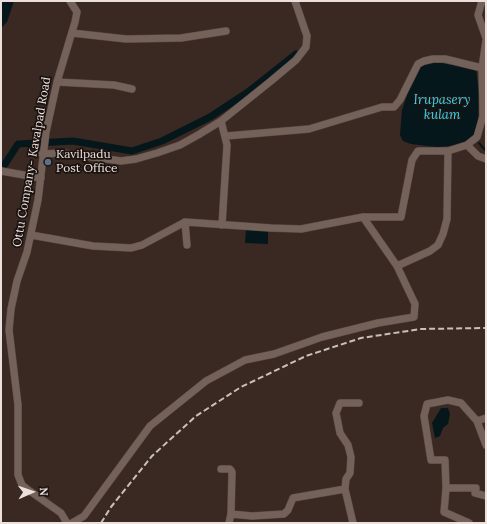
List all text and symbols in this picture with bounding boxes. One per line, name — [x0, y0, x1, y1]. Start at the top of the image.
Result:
street label: Ottu Company- Kavalpad Road — [10, 76, 54, 248]
water label: Irupasery kulam — [414, 92, 470, 123]
place label: Kavilpadu Post Office — [56, 148, 118, 176]
marker: Kavilpadu Post Office — [43, 157, 53, 167]
north arrow — [12, 472, 52, 512]
text: N — [37, 487, 51, 496]

